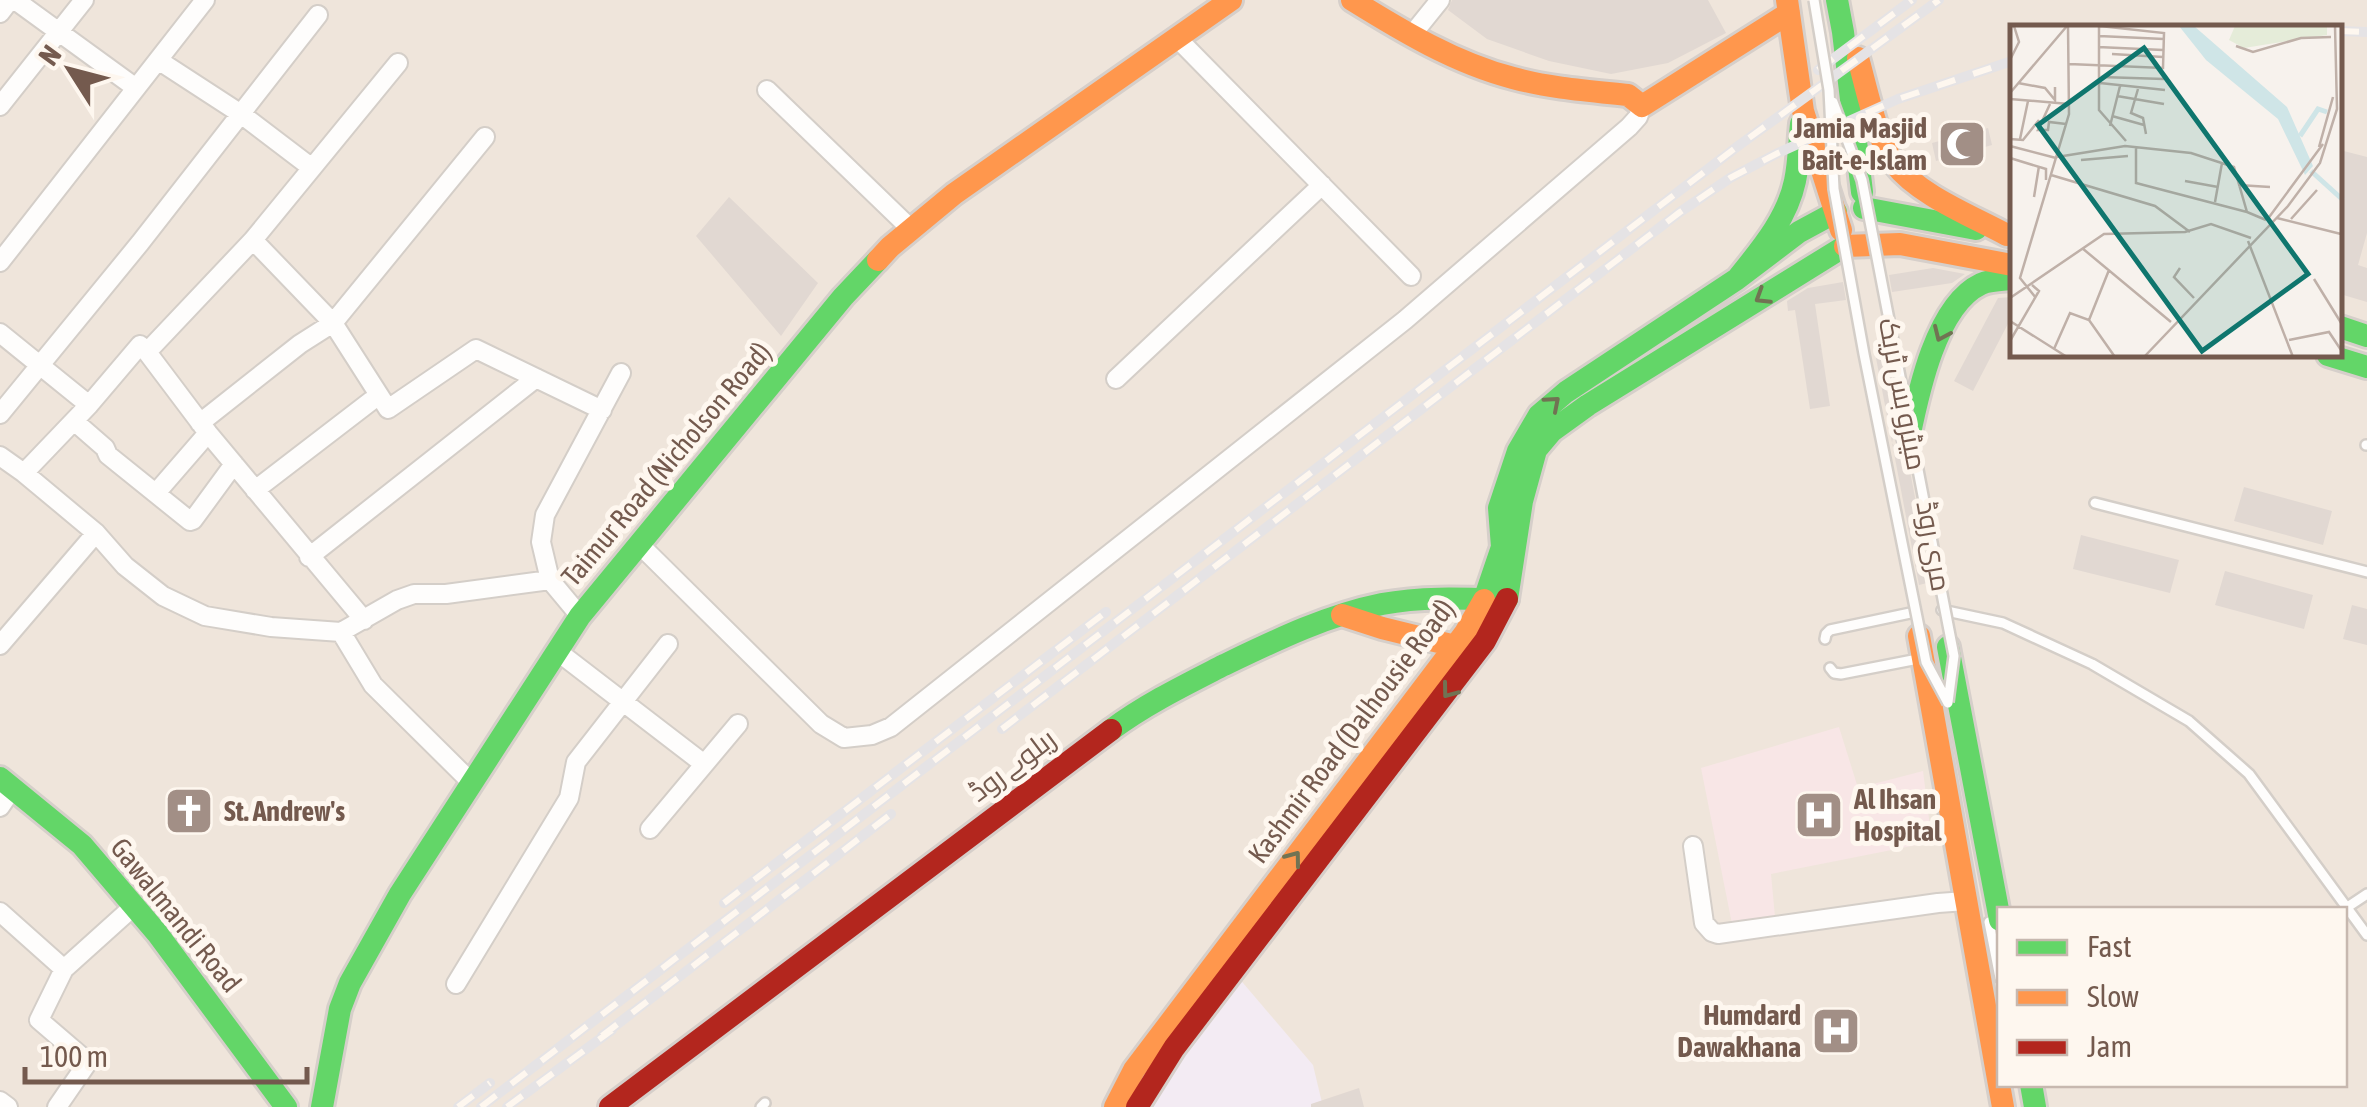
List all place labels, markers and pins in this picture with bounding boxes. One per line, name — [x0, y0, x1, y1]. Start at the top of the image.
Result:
place label: Jamia Masjid Bait-e-Islam — [1793, 112, 1927, 176]
mosque icon: Jamia Masjid Bait-e-Islam — [1936, 118, 1988, 170]
place label: Al Ihsan Hospital — [1853, 783, 1942, 847]
church icon: St. Andrew's — [163, 785, 215, 837]
hospital icon: Al Ihsan Hospital — [1793, 789, 1845, 841]
place label: St. Andrew's — [224, 795, 345, 827]
place label: Humdard Dawakhana — [1677, 999, 1801, 1063]
hospital icon: Humdard Dawakhana — [1810, 1005, 1862, 1057]

